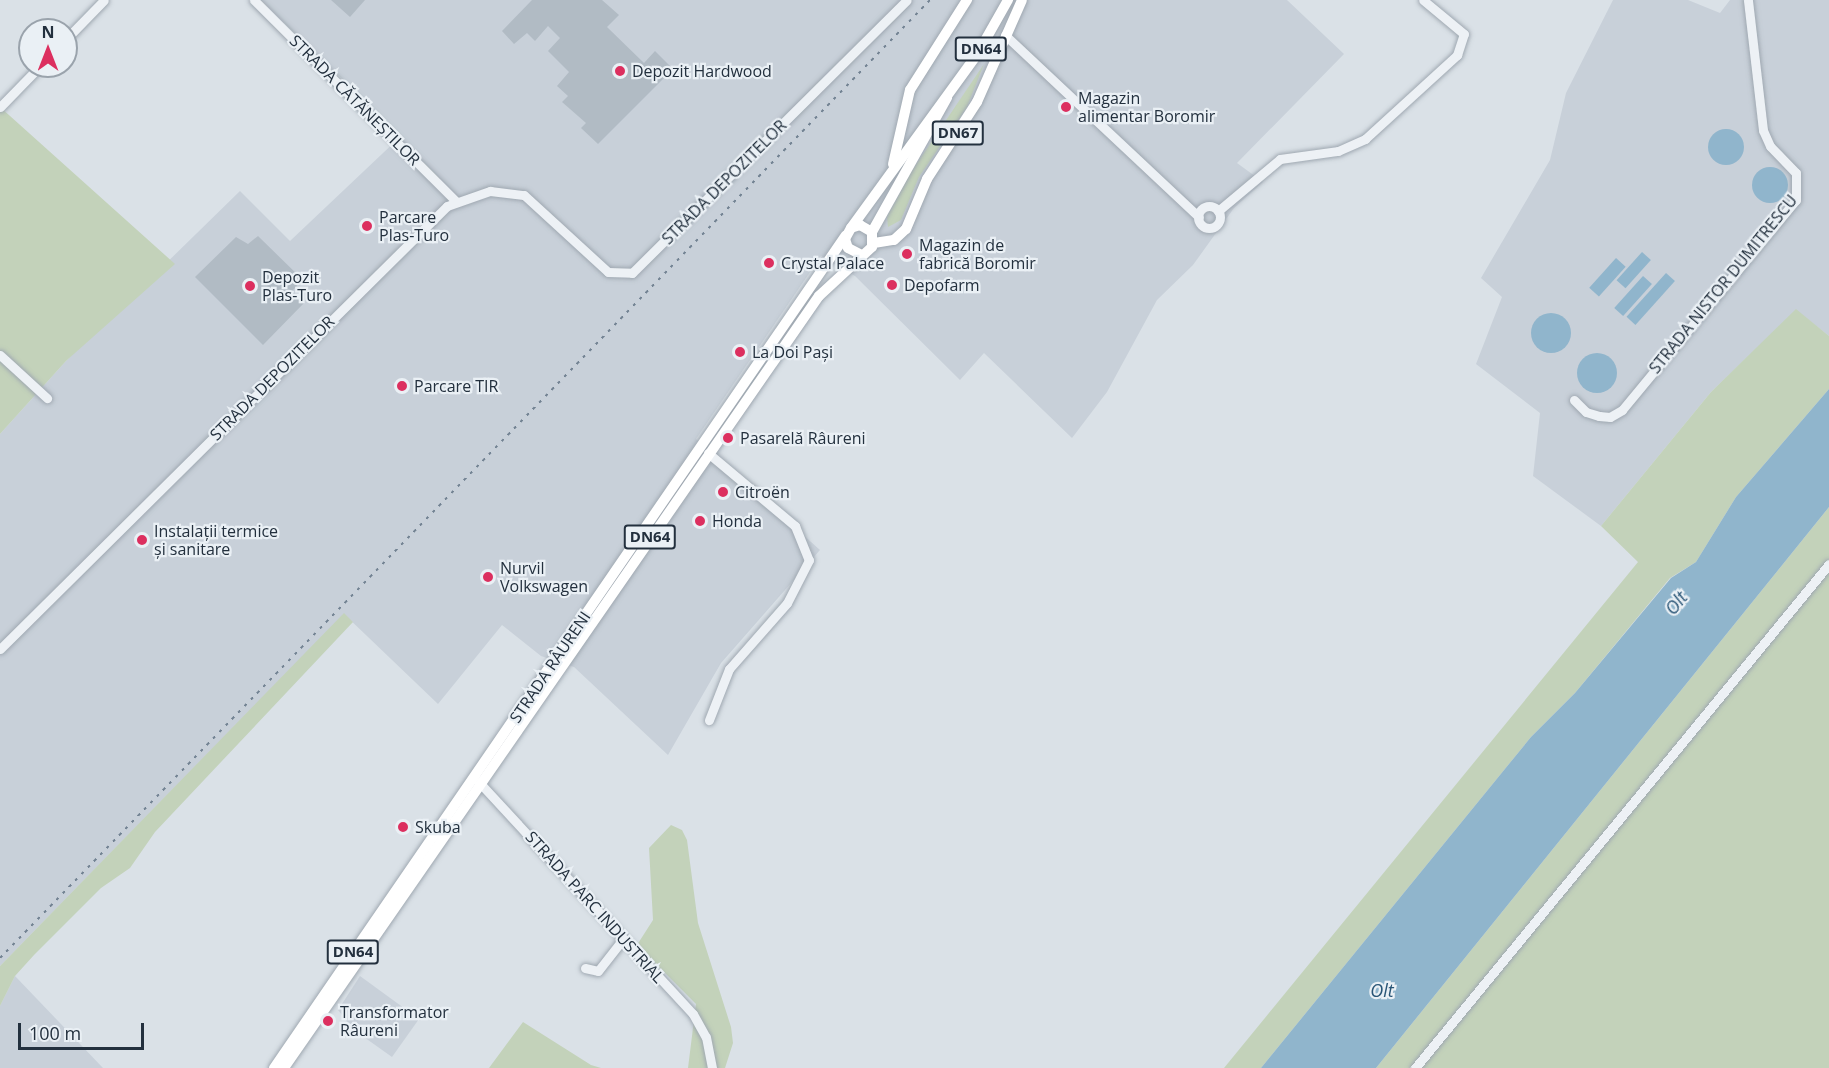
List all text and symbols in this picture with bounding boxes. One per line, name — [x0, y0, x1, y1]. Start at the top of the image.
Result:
north arrow — [18, 18, 78, 78]
text: N — [41, 21, 55, 43]
street label: STRADA CĂTĂNEȘTILOR — [286, 31, 424, 169]
road number: DN64 — [954, 37, 1008, 61]
place label: Depozit Hardwood — [632, 61, 772, 81]
marker: Depozit Hardwood — [613, 64, 627, 78]
place label: Magazin alimentar Boromir — [1078, 88, 1215, 126]
marker: Magazin alimentar Boromir — [1059, 100, 1073, 114]
street label: STRADA DEPOZITELOR — [658, 116, 790, 248]
road number: DN67 — [931, 121, 985, 145]
street label: STRADA NISTOR DUMITRESCU — [1645, 191, 1801, 377]
place label: Parcare Plas-Turo — [379, 207, 449, 245]
marker: Parcare Plas-Turo — [360, 219, 374, 233]
place label: Magazin de fabrică Boromir — [919, 235, 1036, 273]
marker: Magazin de fabrică Boromir — [900, 247, 914, 261]
place label: Crystal Palace — [781, 253, 884, 273]
marker: Crystal Palace — [762, 256, 776, 270]
place label: Depozit Plas-Turo — [262, 267, 332, 305]
place label: Depofarm — [904, 275, 980, 295]
marker: Depofarm — [885, 278, 899, 292]
marker: Depozit Plas-Turo — [243, 279, 257, 293]
street label: STRADA DEPOZITELOR — [206, 312, 338, 444]
place label: La Doi Pași — [752, 342, 833, 362]
marker: La Doi Pași — [733, 345, 747, 359]
place label: Parcare TIR — [414, 376, 498, 396]
marker: Parcare TIR — [395, 379, 409, 393]
place label: Pasarelă Râureni — [740, 428, 866, 448]
marker: Pasarelă Râureni — [721, 431, 735, 445]
place label: Citroën — [735, 482, 790, 502]
marker: Citroën — [716, 485, 730, 499]
place label: Honda — [712, 511, 762, 531]
marker: Honda — [693, 514, 707, 528]
place label: Instalații termice și sanitare — [154, 521, 278, 559]
road number: DN64 — [623, 525, 677, 549]
marker: Instalații termice și sanitare — [135, 533, 149, 547]
place label: Nurvil Volkswagen — [500, 558, 588, 596]
marker: Nurvil Volkswagen — [481, 570, 495, 584]
water label: Olt — [1660, 587, 1692, 619]
street label: STRADA RÂURENI — [506, 608, 594, 726]
place label: Skuba — [415, 817, 461, 837]
marker: Skuba — [396, 820, 410, 834]
street label: STRADA PARC INDUSTRIAL — [522, 827, 668, 987]
road number: DN64 — [326, 940, 380, 964]
water label: Olt — [1370, 979, 1394, 1001]
place label: Transformator Râureni — [340, 1002, 449, 1040]
scale bar — [21, 1011, 147, 1049]
marker: Transformator Râureni — [321, 1014, 335, 1028]
text: 100 m — [29, 1021, 81, 1045]

